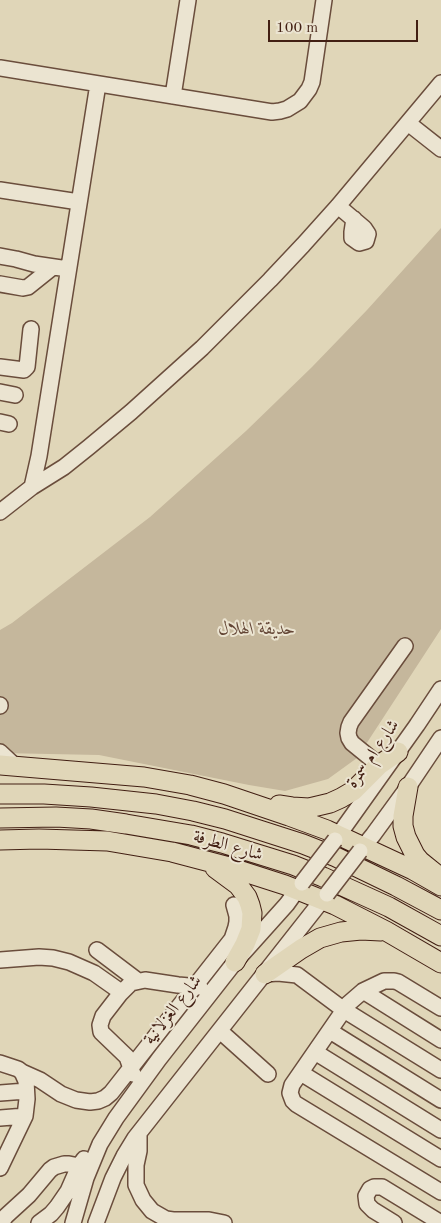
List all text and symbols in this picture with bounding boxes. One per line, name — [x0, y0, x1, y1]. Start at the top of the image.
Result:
scale bar — [271, 10, 421, 42]
text: 100 m — [276, 21, 318, 36]
park label: حديقة الهلال — [218, 618, 296, 640]
street label: شارع ام سمرة — [342, 716, 404, 792]
street label: شارع الطرفة — [191, 826, 265, 866]
street label: شارع الغزلانية — [139, 971, 207, 1049]

